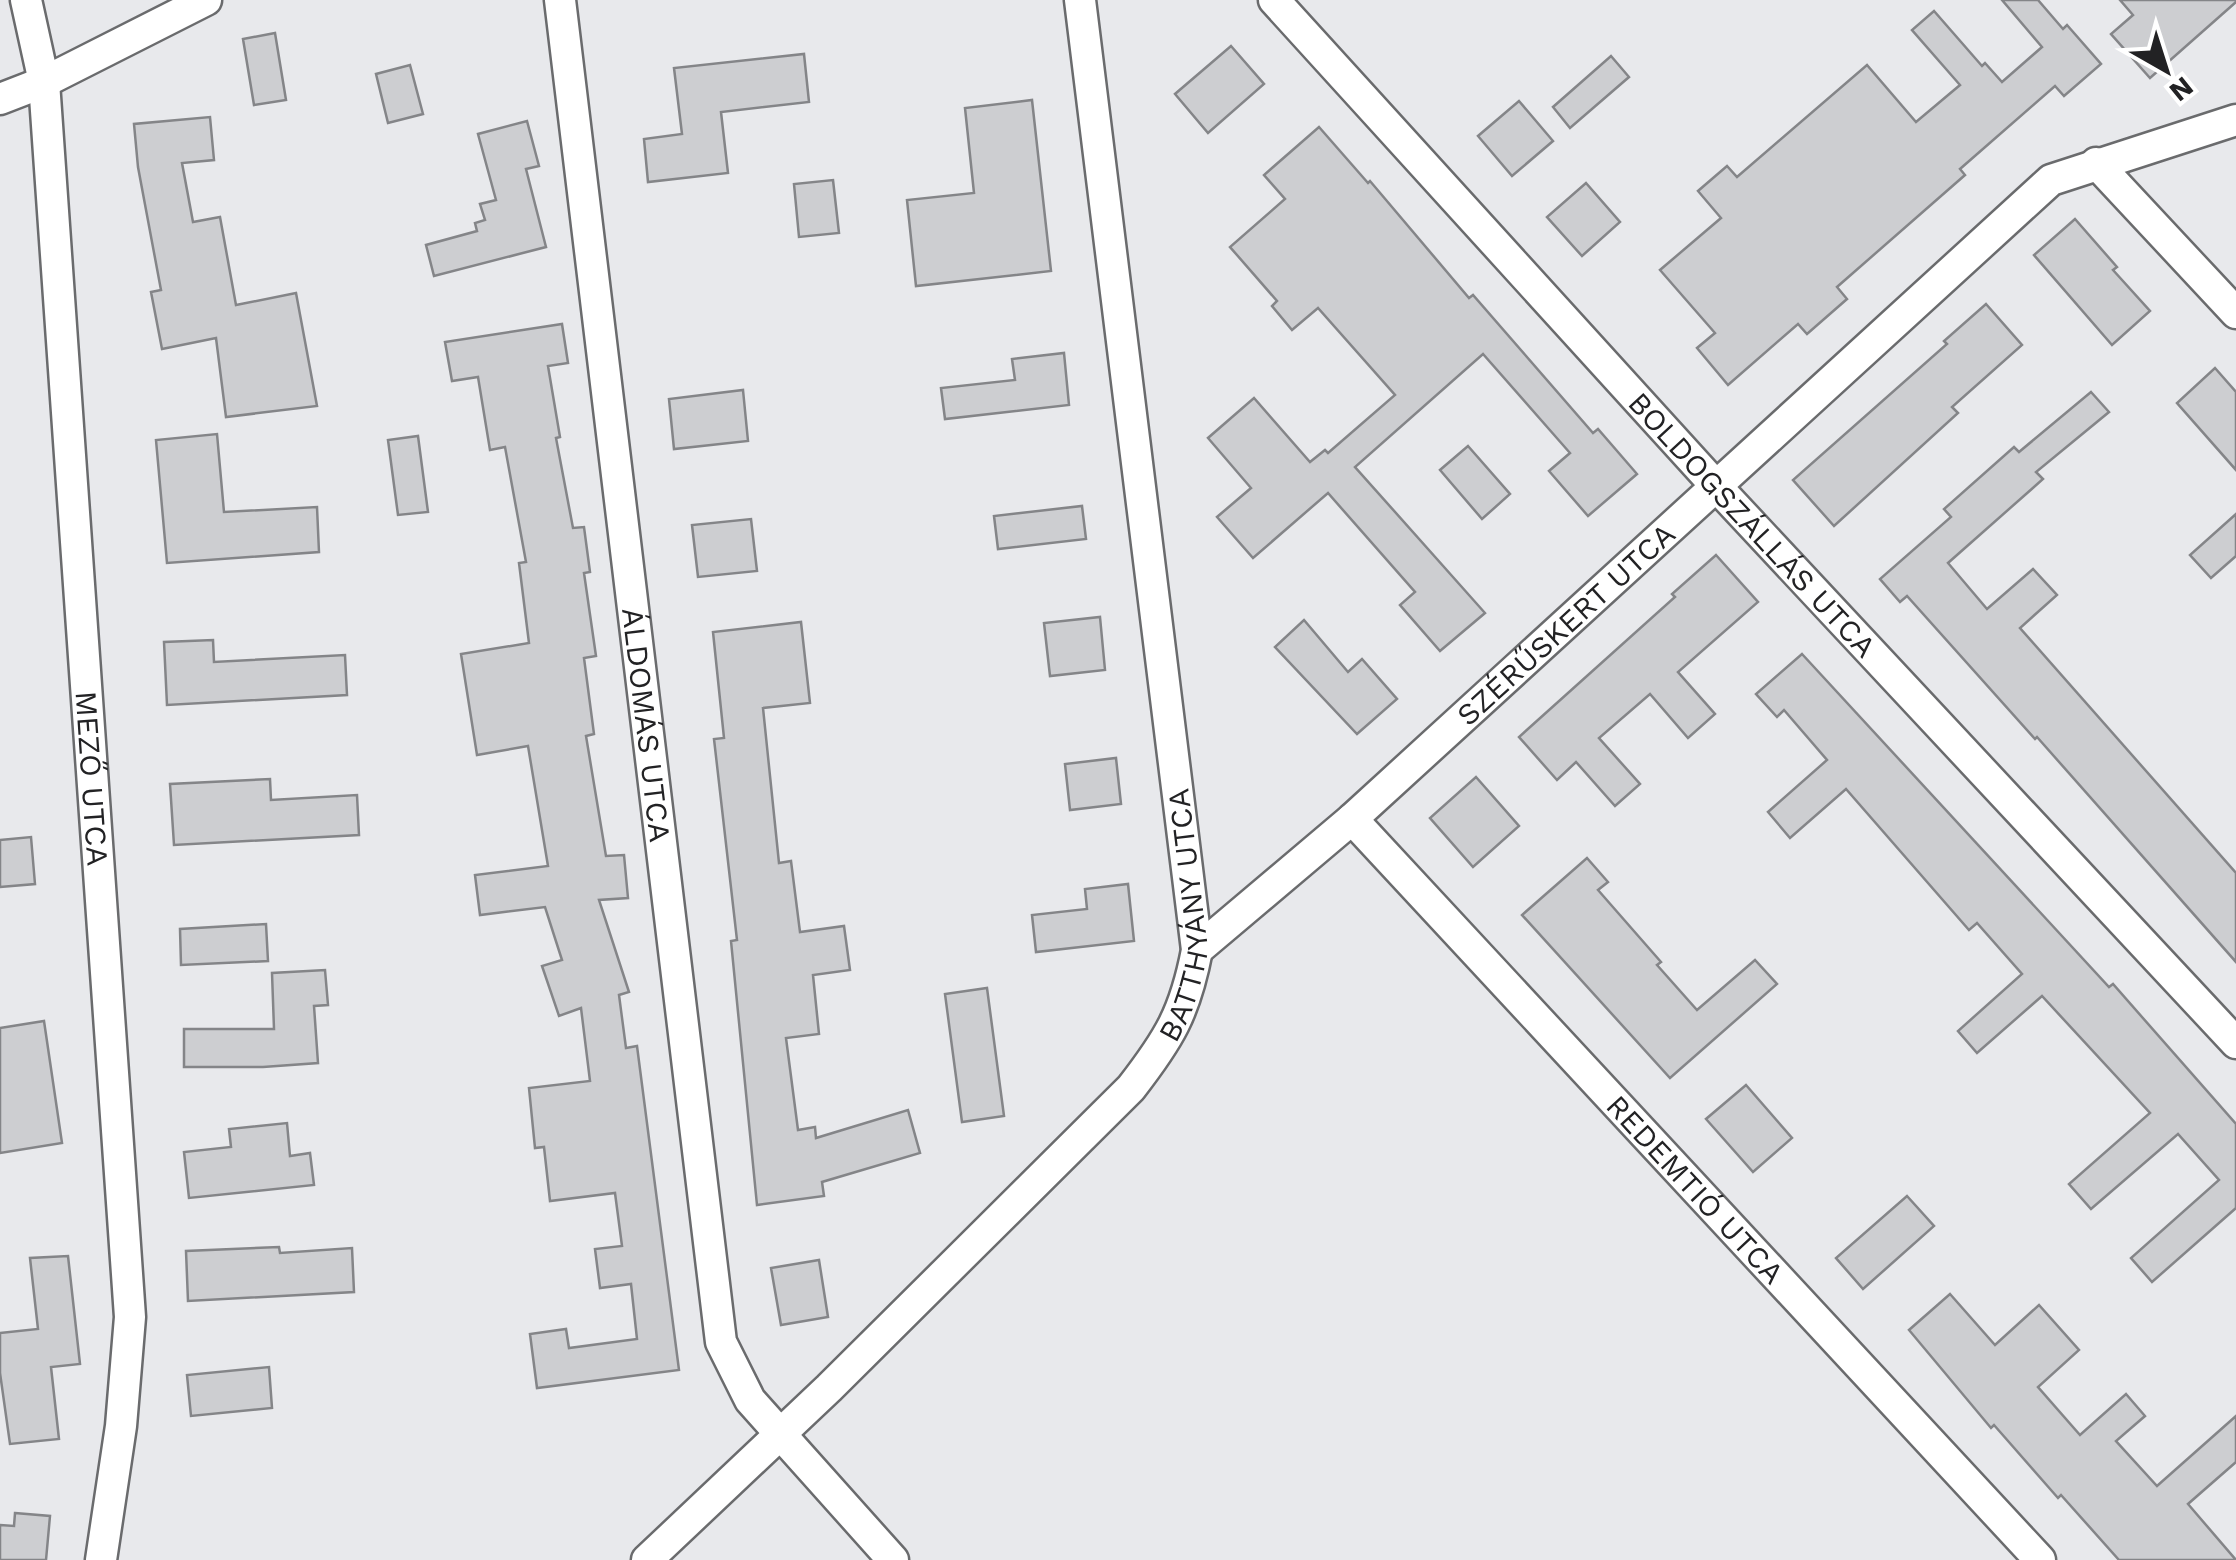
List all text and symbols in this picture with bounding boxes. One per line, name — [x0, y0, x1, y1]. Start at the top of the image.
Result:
north arrow — [2116, 20, 2216, 120]
text: N — [2163, 70, 2200, 108]
street label: BOLDOGSZÁLLÁS UTCA — [1622, 385, 1884, 664]
street label: SZÉRŰSKERT UTCA — [1449, 516, 1682, 732]
street label: ÁLDOMÁS UTCA — [616, 606, 678, 844]
street label: MEZŐ UTCA — [69, 690, 116, 867]
street label: BATTHYÁNY UTCA — [1151, 786, 1214, 1047]
street label: REDEMTIÓ UTCA — [1600, 1088, 1792, 1291]

